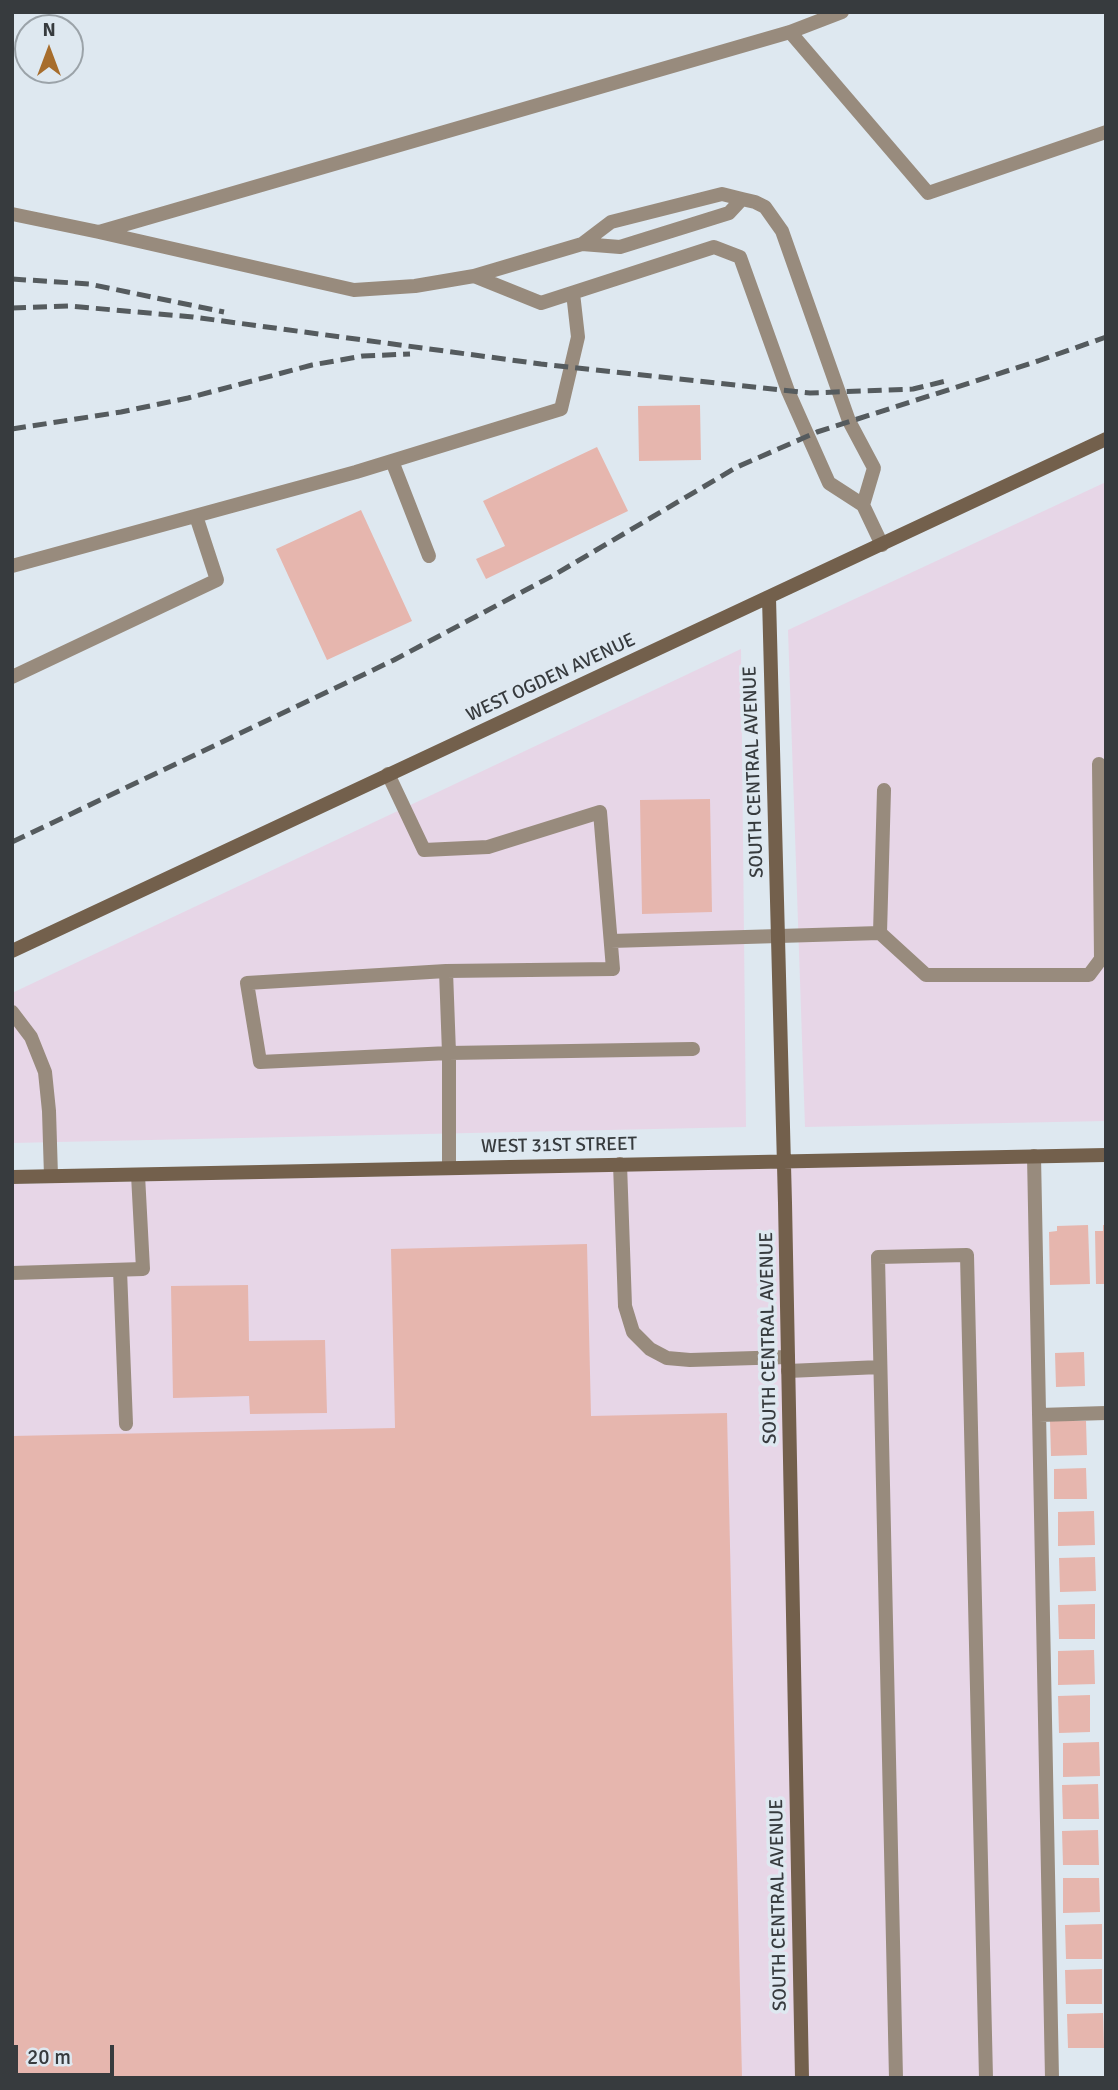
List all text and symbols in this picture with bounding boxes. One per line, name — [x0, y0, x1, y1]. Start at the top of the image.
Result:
north arrow — [14, 14, 84, 84]
text: N — [42, 18, 56, 42]
street label: WEST OGDEN AVENUE — [463, 629, 639, 727]
street label: SOUTH CENTRAL AVENUE — [739, 666, 769, 878]
street label: WEST 31ST STREET — [481, 1133, 637, 1159]
street label: SOUTH CENTRAL AVENUE — [756, 1232, 782, 1444]
street label: SOUTH CENTRAL AVENUE — [766, 1799, 792, 2011]
scale bar — [18, 2030, 117, 2074]
text: 20 m — [27, 2044, 71, 2070]

